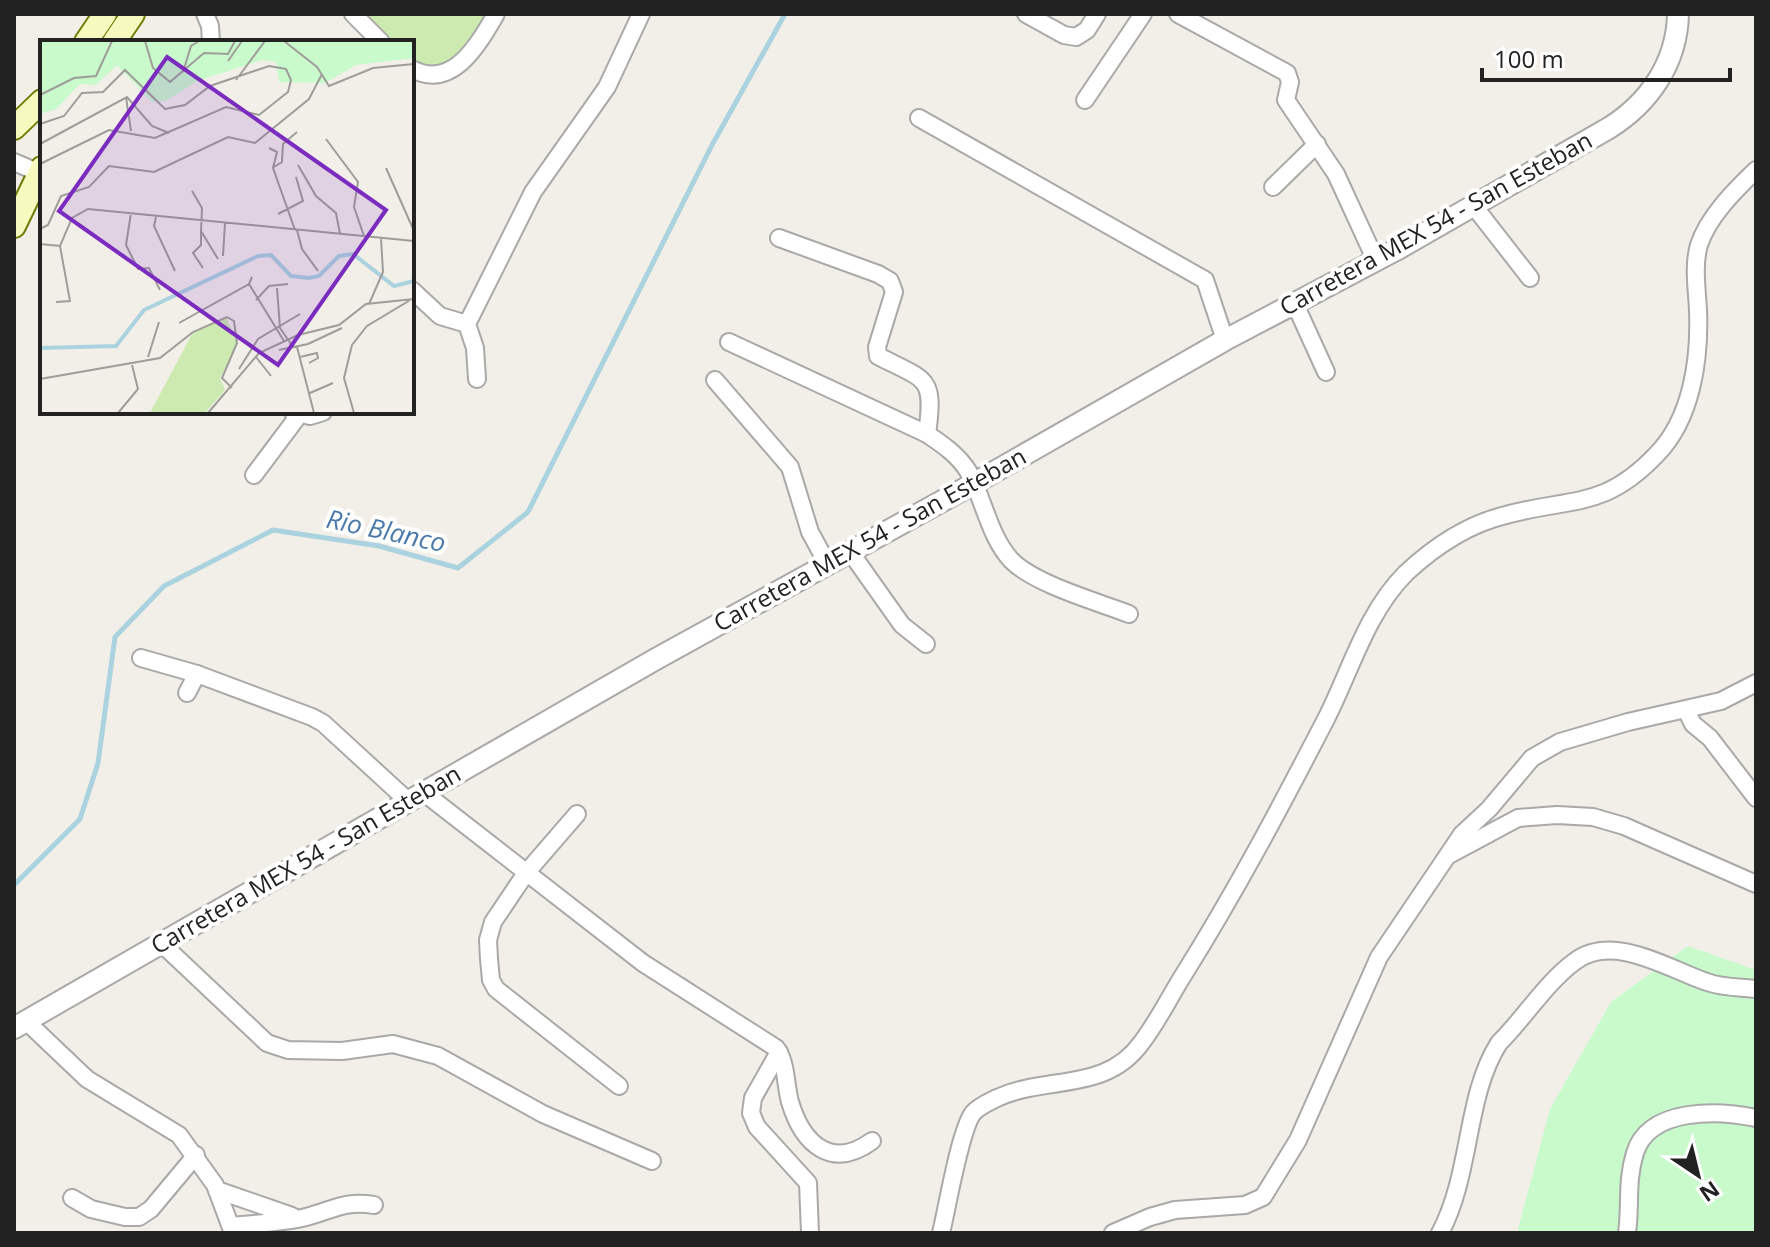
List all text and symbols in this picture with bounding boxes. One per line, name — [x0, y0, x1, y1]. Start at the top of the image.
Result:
scale bar — [1482, 32, 1730, 82]
inset map — [40, 40, 414, 414]
text: 100 m — [1494, 42, 1564, 75]
street label: Carretera MEX 54 - San Esteban — [1273, 123, 1597, 323]
street label: Carretera MEX 54 - San Esteban — [707, 439, 1031, 639]
water label: Rio Blanco — [323, 500, 449, 560]
street label: Carretera MEX 54 - San Esteban — [144, 756, 466, 961]
north arrow — [1658, 1135, 1738, 1215]
text: N — [1694, 1175, 1726, 1210]

